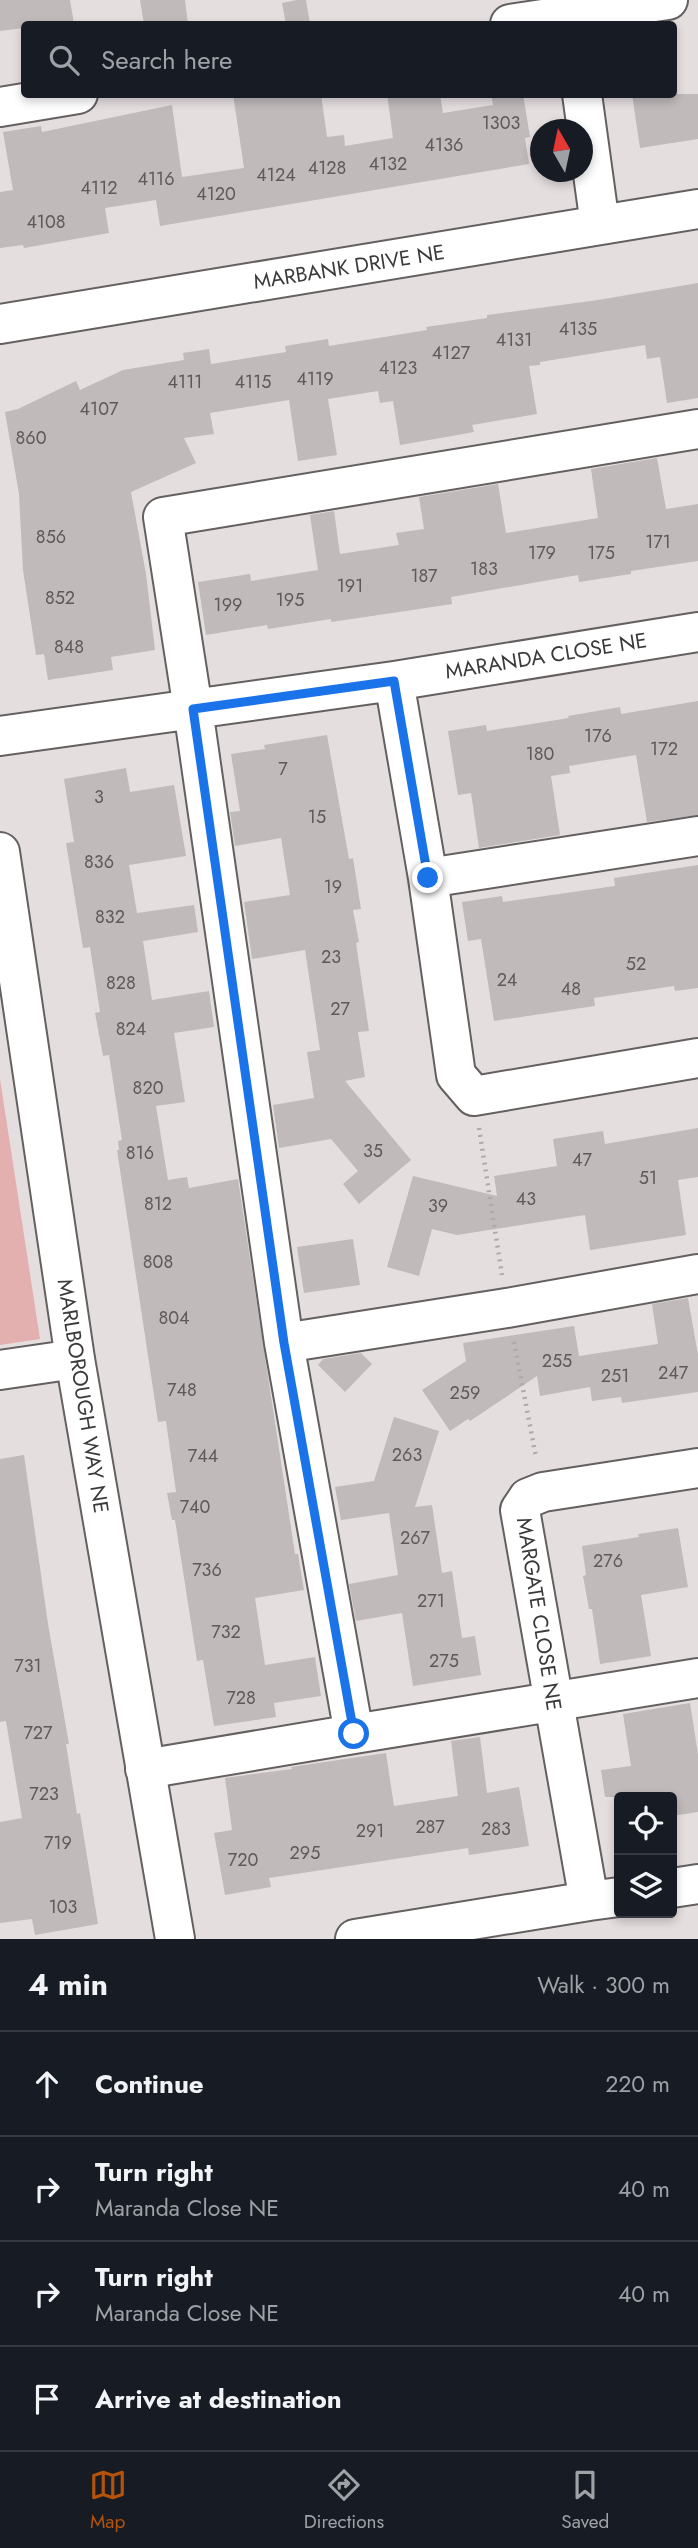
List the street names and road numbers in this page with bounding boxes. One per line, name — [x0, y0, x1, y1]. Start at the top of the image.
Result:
street label: MARBANK DRIVE NE — [251, 237, 447, 297]
street label: MARANDA CLOSE NE — [443, 625, 649, 687]
street label: MARLBOROUGH WAY NE — [50, 1277, 116, 1515]
street label: MARGATE CLOSE NE — [509, 1515, 569, 1713]

